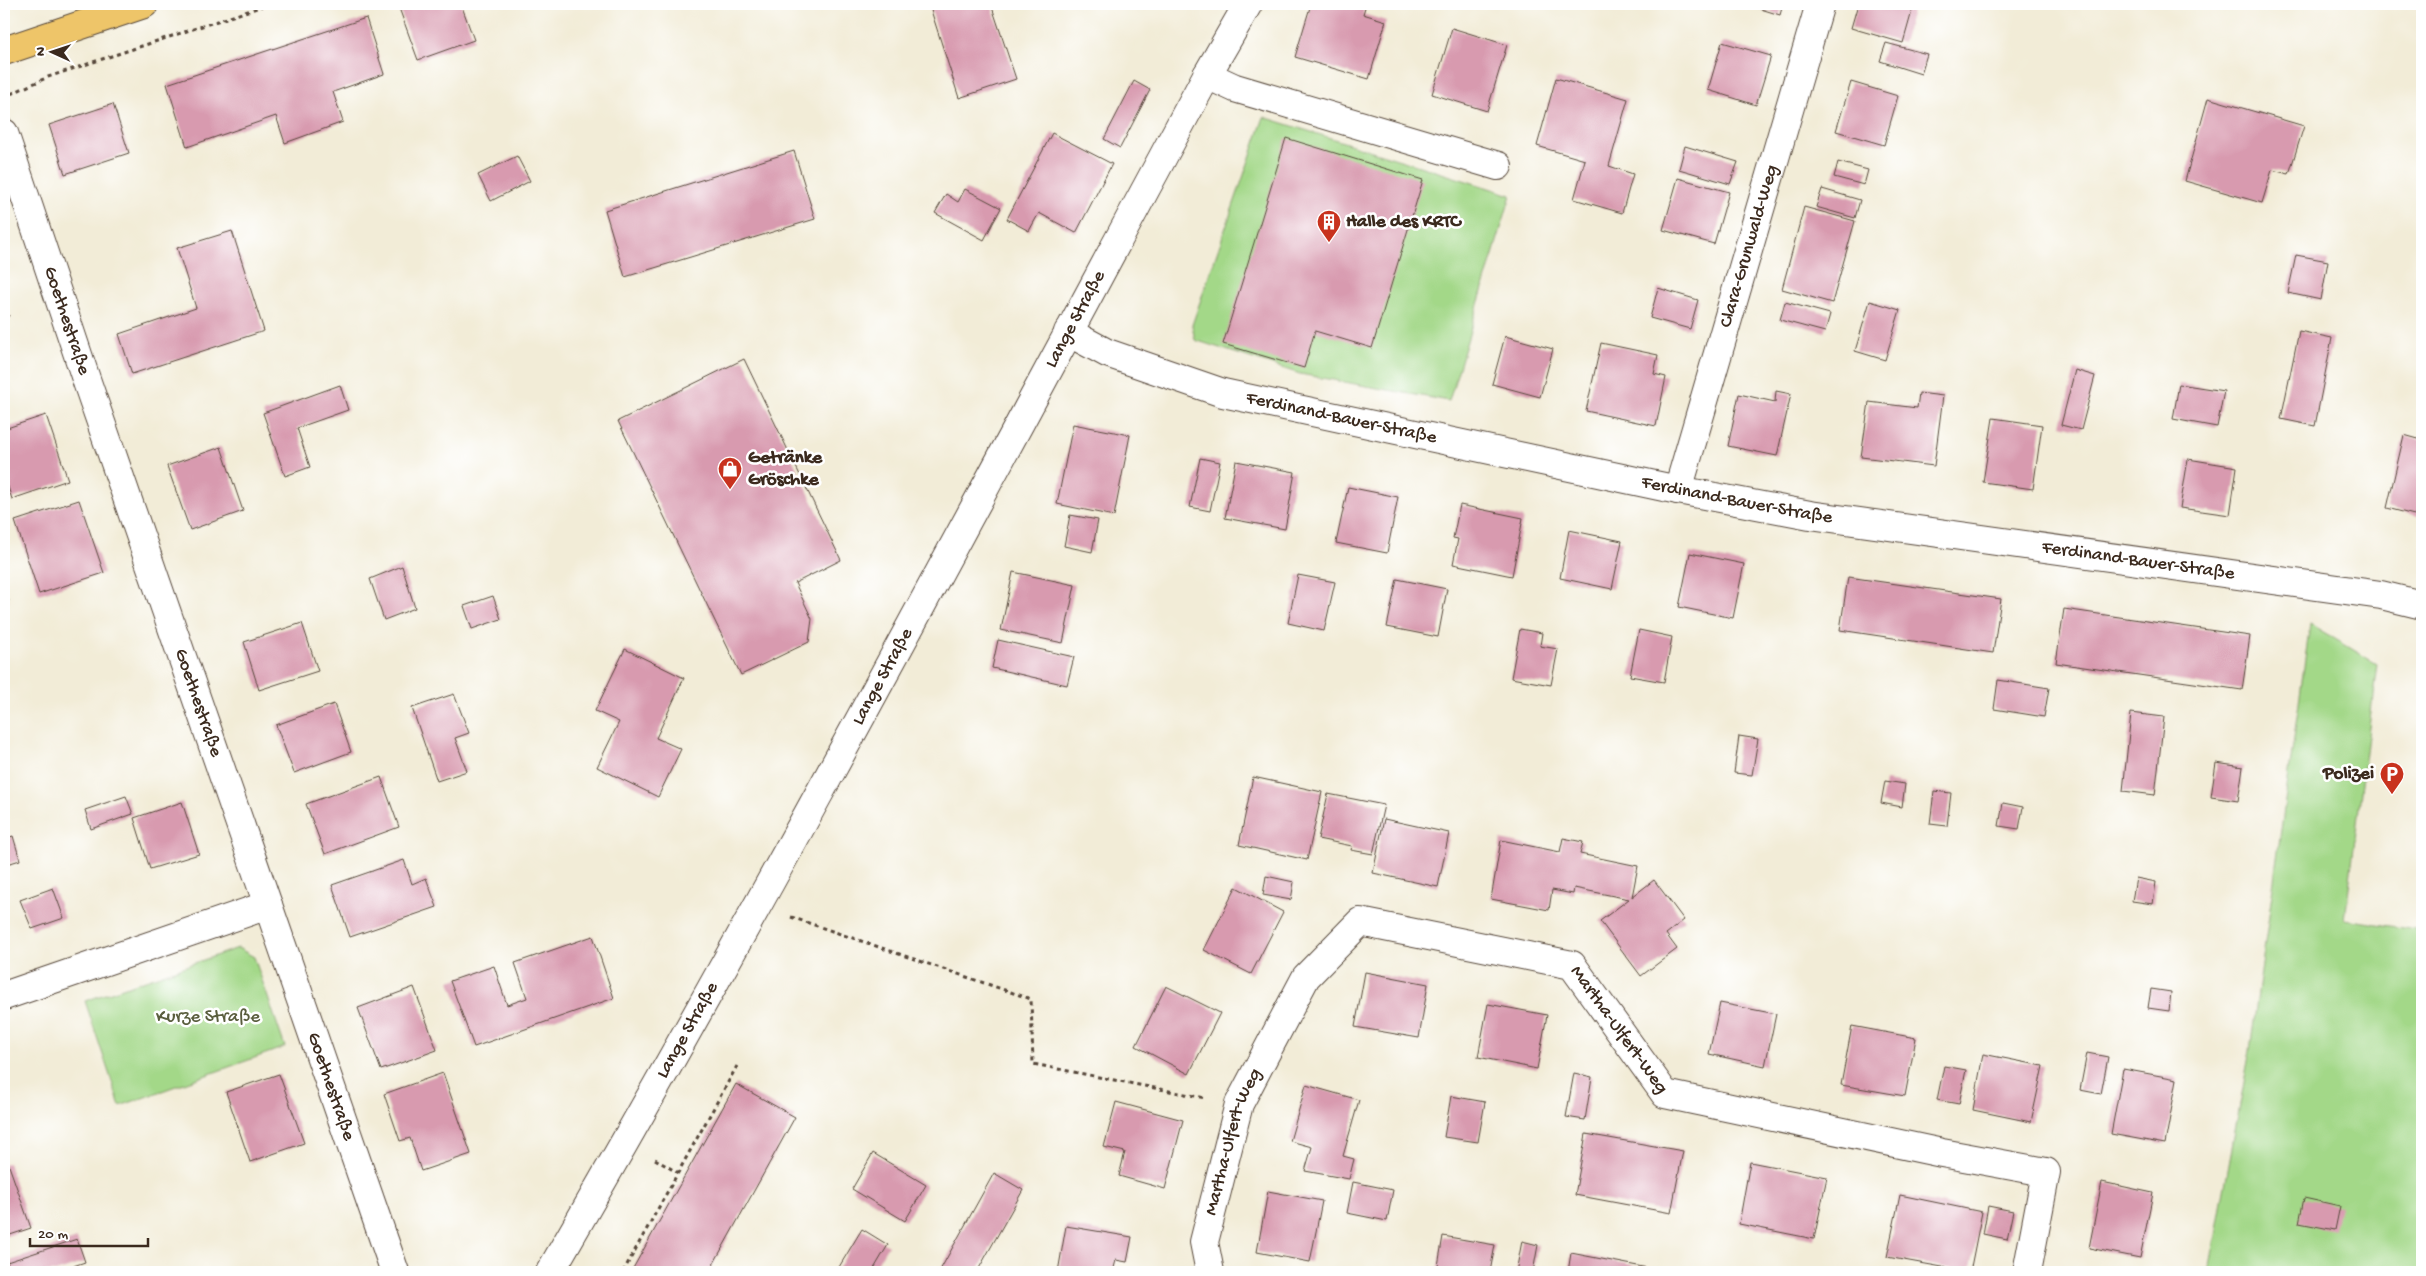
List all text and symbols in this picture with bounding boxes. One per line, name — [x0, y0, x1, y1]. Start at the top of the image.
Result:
north arrow — [28, 28, 78, 78]
text: N — [33, 46, 50, 56]
street label: Clara-Grunwald-Weg — [1715, 162, 1784, 330]
building icon: Halle des KRTC — [1316, 209, 1342, 243]
place label: Halle des KRTC — [1346, 211, 1462, 234]
street label: Goethestraße — [38, 264, 95, 378]
street label: Lange Straße — [1040, 267, 1111, 372]
street label: Ferdinand-Bauer-Straße — [1243, 387, 1439, 450]
place label: Getränke Gröschke — [748, 447, 823, 492]
shop icon: Getränke Gröschke — [717, 456, 743, 490]
street label: Ferdinand-Bauer-Straße — [1638, 471, 1834, 530]
street label: Ferdinand-Bauer-Straße — [2039, 536, 2236, 586]
street label: Lange Straße — [847, 624, 919, 729]
street label: Goethestraße — [169, 646, 227, 760]
parking icon: Polizei — [2379, 761, 2405, 795]
place label: Polizei — [2322, 763, 2374, 786]
street label: Martha-Ulfert-Weg — [1565, 961, 1673, 1099]
street label: Lange Straße — [651, 978, 724, 1083]
park label: Kurze Straße — [156, 1006, 260, 1029]
street label: Goethestraße — [301, 1029, 360, 1144]
street label: Martha-Ulfert-Weg — [1200, 1064, 1267, 1218]
scale bar — [30, 1216, 148, 1248]
text: 20 m — [38, 1226, 68, 1244]

